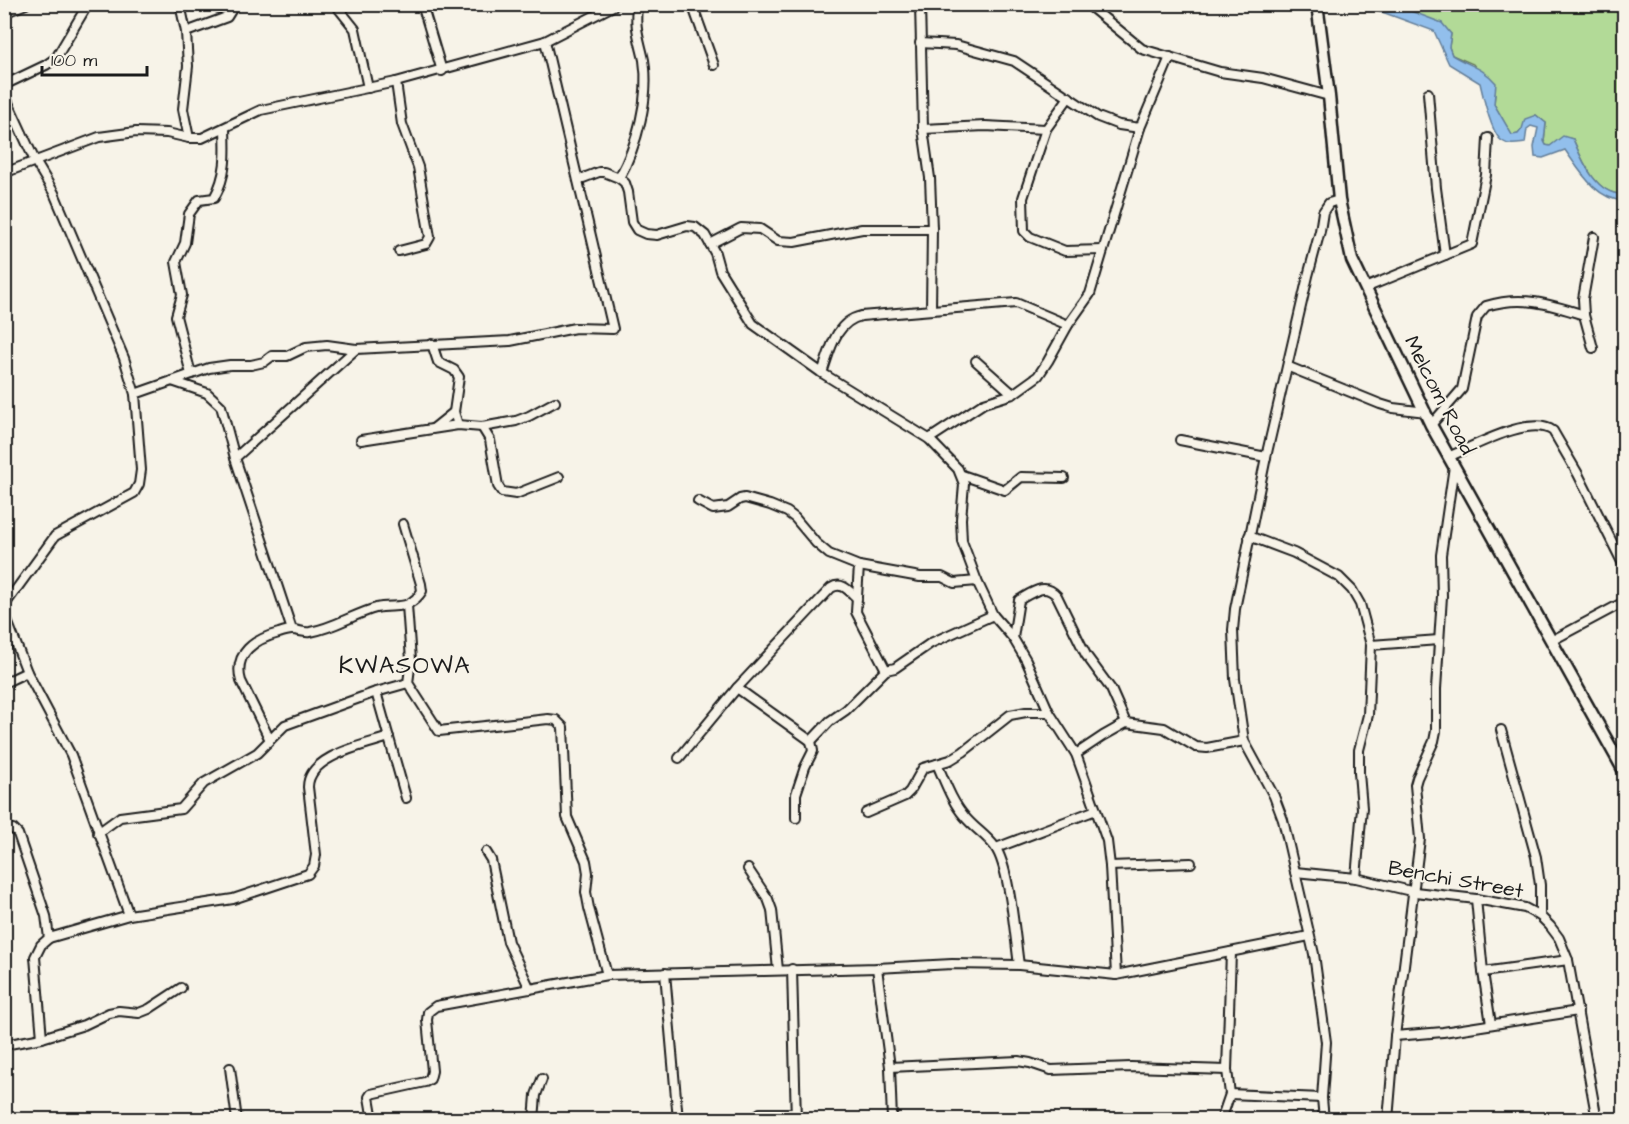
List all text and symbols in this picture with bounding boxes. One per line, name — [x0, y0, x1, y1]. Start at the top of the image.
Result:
scale bar — [42, 39, 147, 77]
text: 100 m — [51, 48, 97, 73]
street label: Melcom Road — [1397, 331, 1482, 460]
district label: KWASOWA — [339, 649, 471, 683]
street label: Benchi Street — [1386, 853, 1526, 906]

